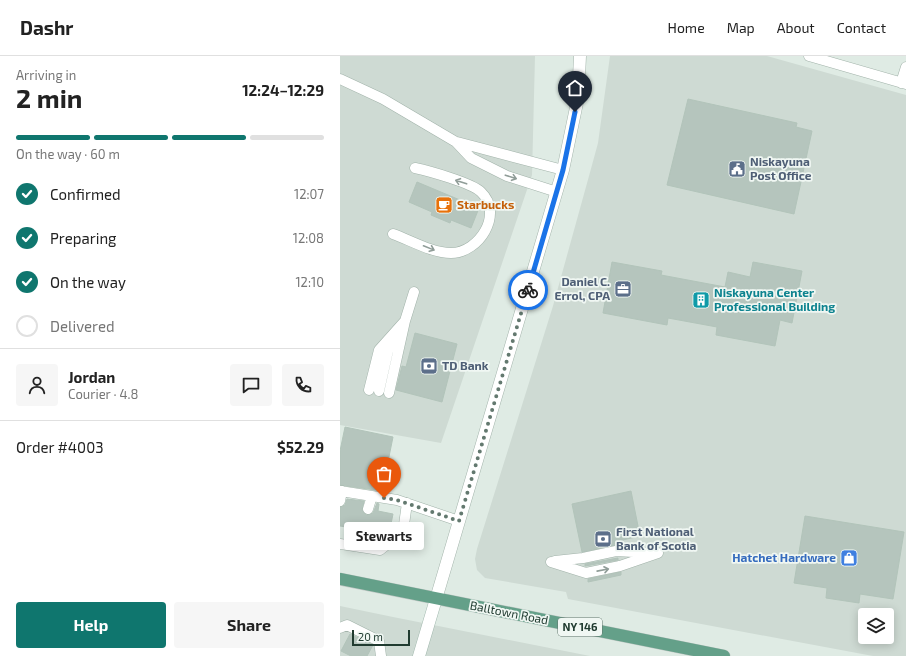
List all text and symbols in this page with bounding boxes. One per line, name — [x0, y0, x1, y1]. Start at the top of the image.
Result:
text: Dashr — [20, 16, 73, 39]
text: Home — [668, 19, 705, 36]
text: Map — [727, 19, 755, 36]
text: About — [777, 19, 815, 36]
text: Contact — [837, 19, 886, 36]
text: Arriving in — [16, 67, 76, 83]
pin — [558, 71, 592, 112]
icon: home — [564, 77, 586, 99]
text: 12:24–12:29 — [242, 81, 324, 99]
text: 2 min — [16, 82, 82, 113]
text: On the way · 60 m — [16, 146, 120, 162]
place label: Niskayuna Post Office — [750, 154, 812, 182]
public building icon: Niskayuna Post Office — [727, 159, 747, 179]
one-way arrow — [505, 174, 517, 182]
one-way arrow — [455, 178, 468, 185]
icon: check — [16, 183, 38, 205]
text: Confirmed — [50, 185, 121, 203]
text: 12:07 — [294, 186, 324, 202]
cafe icon: Starbucks — [434, 195, 454, 215]
place label: Starbucks — [457, 197, 514, 211]
icon: check — [16, 227, 38, 249]
text: Preparing — [50, 229, 116, 247]
text: 12:08 — [293, 230, 324, 246]
one-way arrow — [423, 244, 435, 252]
courier — [508, 270, 548, 310]
icon: check — [16, 271, 38, 293]
text: On the way — [50, 273, 126, 291]
text: 12:10 — [295, 274, 324, 290]
place label: Daniel C. Errol, CPA — [554, 274, 610, 302]
icon: bike — [517, 279, 539, 301]
office icon: Daniel C. Errol, CPA — [613, 279, 633, 299]
place label: Niskayuna Center Professional Building — [714, 285, 835, 313]
building icon: Niskayuna Center Professional Building — [691, 290, 711, 310]
text: Delivered — [50, 317, 115, 335]
bank icon: TD Bank — [419, 356, 439, 376]
place label: TD Bank — [442, 358, 489, 372]
button: person — [16, 364, 58, 406]
button: chat — [230, 364, 272, 406]
button: phone — [282, 364, 324, 406]
text: Jordan — [68, 368, 115, 386]
text: Courier · 4.8 — [68, 386, 138, 402]
text: Order #4003 — [16, 438, 104, 456]
text: $52.29 — [277, 438, 324, 456]
pin — [367, 457, 401, 498]
icon: bag — [373, 463, 395, 485]
callout: Stewarts — [344, 522, 424, 550]
place label: First National Bank of Scotia — [616, 524, 697, 552]
text: Stewarts — [356, 528, 412, 544]
bank icon: First National Bank of Scotia — [593, 529, 613, 549]
shop icon: Hatchet Hardware — [839, 548, 859, 568]
place label: Hatchet Hardware — [732, 550, 836, 564]
one-way arrow — [596, 565, 609, 573]
street label: Balltown Road — [469, 598, 550, 626]
button: Help — [16, 602, 166, 648]
button: Share — [174, 602, 324, 648]
map controls — [858, 608, 894, 644]
button: layers — [858, 608, 894, 644]
road number: NY 146 — [558, 618, 602, 636]
scale bar — [352, 628, 410, 647]
text: 20 m — [358, 630, 383, 643]

